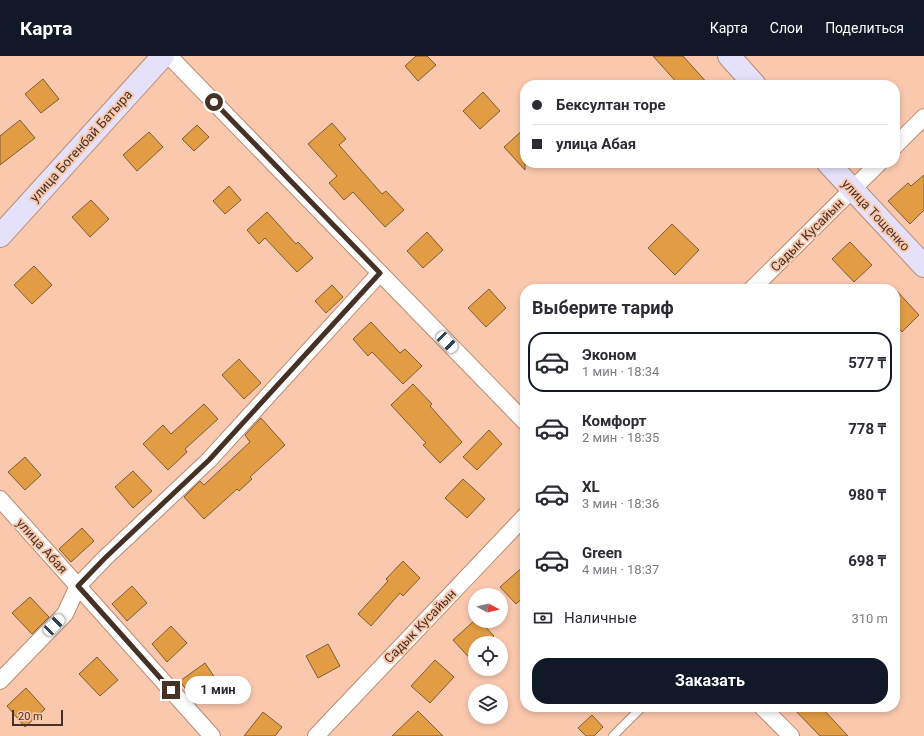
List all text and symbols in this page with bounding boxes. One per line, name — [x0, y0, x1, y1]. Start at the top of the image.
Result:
text: Карта — [20, 17, 72, 40]
text: Карта — [710, 20, 748, 36]
text: Слои — [770, 20, 803, 36]
text: Поделиться — [825, 20, 904, 36]
street label: улица Богенбай Батыра — [27, 87, 135, 205]
route start — [205, 93, 223, 111]
text: Бексултан торе — [556, 96, 666, 114]
text: улица Абая — [556, 135, 636, 153]
street label: улица Тощенко — [839, 176, 913, 254]
street label: Садык Кусайын — [767, 195, 847, 275]
text: Выберите тариф — [532, 297, 674, 318]
car — [434, 329, 460, 355]
icon: car — [534, 344, 570, 380]
text: Эконом — [582, 346, 637, 364]
text: 577 ₸ — [848, 354, 886, 372]
text: 1 мин · 18:34 — [582, 364, 659, 379]
icon: car — [534, 410, 570, 446]
text: Комфорт — [582, 412, 646, 430]
text: 778 ₸ — [848, 420, 886, 438]
text: 2 мин · 18:35 — [582, 430, 659, 445]
icon: car — [534, 476, 570, 512]
text: XL — [582, 478, 600, 496]
text: 980 ₸ — [848, 486, 886, 504]
text: 3 мин · 18:36 — [582, 496, 659, 511]
street label: улица Абая — [13, 515, 71, 577]
icon: car — [534, 542, 570, 578]
text: Green — [582, 544, 622, 562]
text: 698 ₸ — [848, 552, 886, 570]
text: 4 мин · 18:37 — [582, 562, 659, 577]
street label: Садык Кусайын — [381, 586, 459, 666]
north arrow — [468, 588, 508, 628]
map controls — [468, 588, 508, 724]
icon: cash — [532, 607, 554, 629]
text: Наличные — [564, 609, 637, 627]
text: 310 m — [851, 611, 888, 626]
car — [41, 612, 67, 638]
button: locate — [468, 636, 508, 676]
button: Заказать — [532, 658, 888, 704]
callout: 1 мин — [185, 676, 251, 704]
route end — [162, 681, 180, 699]
text: 1 мин — [200, 682, 236, 697]
button: layers — [468, 684, 508, 724]
scale bar — [12, 708, 63, 727]
text: 20 m — [18, 710, 43, 723]

